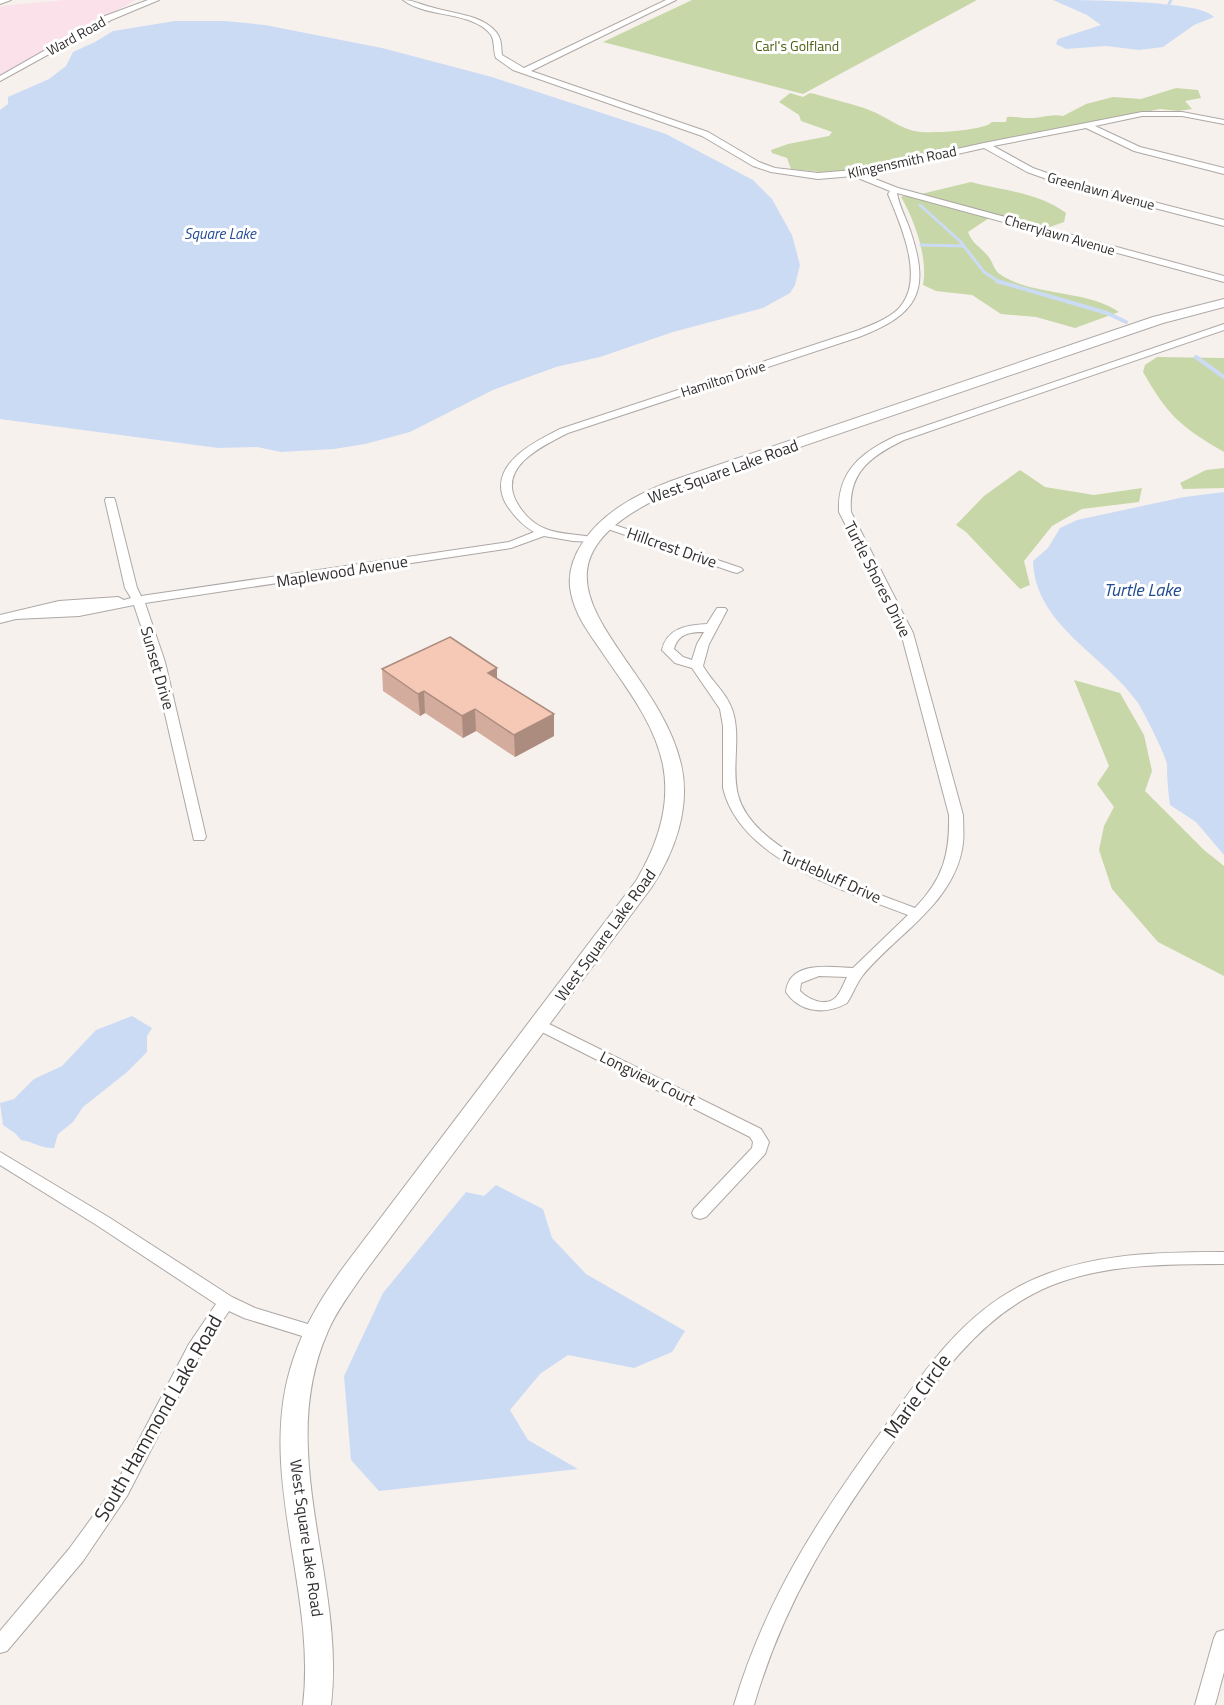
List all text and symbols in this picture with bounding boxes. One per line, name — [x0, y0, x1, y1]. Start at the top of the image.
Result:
street label: Ward Road — [42, 11, 109, 60]
park label: Carl's Golfland — [755, 35, 839, 56]
street label: Klingensmith Road — [846, 140, 958, 183]
street label: Greenlawn Avenue — [1045, 166, 1157, 215]
street label: Cherrylawn Avenue — [1002, 209, 1118, 260]
water label: Square Lake — [184, 222, 257, 245]
street label: Hamilton Drive — [678, 355, 768, 402]
street label: West Square Lake Road — [644, 433, 802, 509]
street label: Turtle Shores Drive — [838, 517, 918, 641]
street label: Hillcrest Drive — [624, 520, 720, 574]
street label: Maplewood Avenue — [275, 549, 409, 593]
water label: Turtle Lake — [1104, 576, 1182, 603]
street label: Sunset Drive — [135, 624, 181, 712]
street label: Turtlebluff Drive — [777, 843, 885, 909]
street label: West Square Lake Road — [549, 864, 661, 1006]
street label: Longview Court — [596, 1044, 701, 1112]
street label: South Hammond Lake Road — [86, 1309, 230, 1527]
street label: Marie Circle — [875, 1347, 958, 1444]
street label: West Square Lake Road — [284, 1458, 330, 1618]

